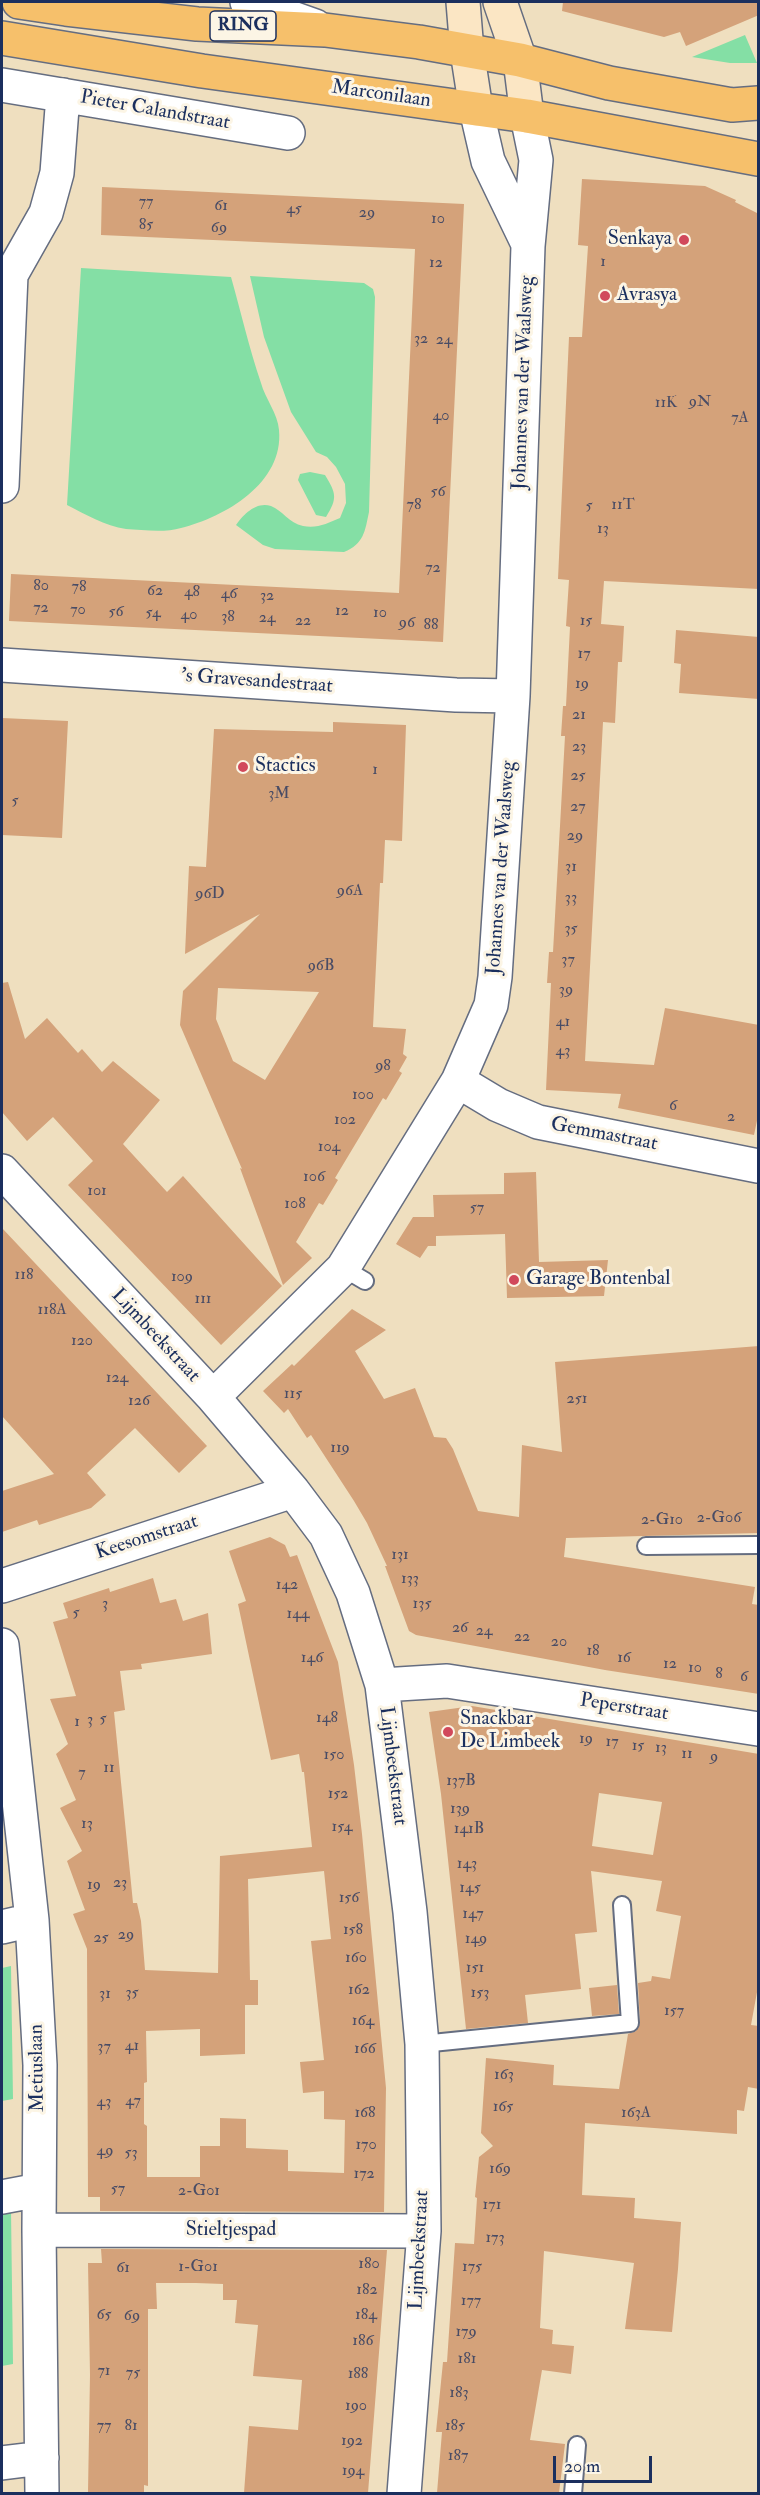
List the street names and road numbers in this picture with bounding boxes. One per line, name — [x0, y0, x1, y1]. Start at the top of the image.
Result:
road number: RING — [210, 11, 276, 41]
street label: Marconilaan — [330, 76, 432, 114]
street label: Pieter Calandstraat — [78, 86, 232, 136]
street label: Johannes van der Waalsweg — [508, 275, 540, 491]
street label: 's Gravesandestraat — [180, 665, 334, 699]
street label: Johannes van der Waalsweg — [483, 760, 521, 976]
street label: Gemmastraat — [549, 1113, 659, 1157]
street label: Lijmbeekstraat — [105, 1284, 205, 1388]
street label: Keesomstraat — [93, 1510, 201, 1566]
street label: Peperstraat — [578, 1689, 670, 1727]
street label: Lijmbeekstraat — [373, 1705, 411, 1827]
street label: Metiuslaan — [25, 2024, 51, 2112]
street label: Lijmbeekstraat — [405, 2190, 435, 2310]
street label: Stieltjespad — [186, 2219, 276, 2243]

